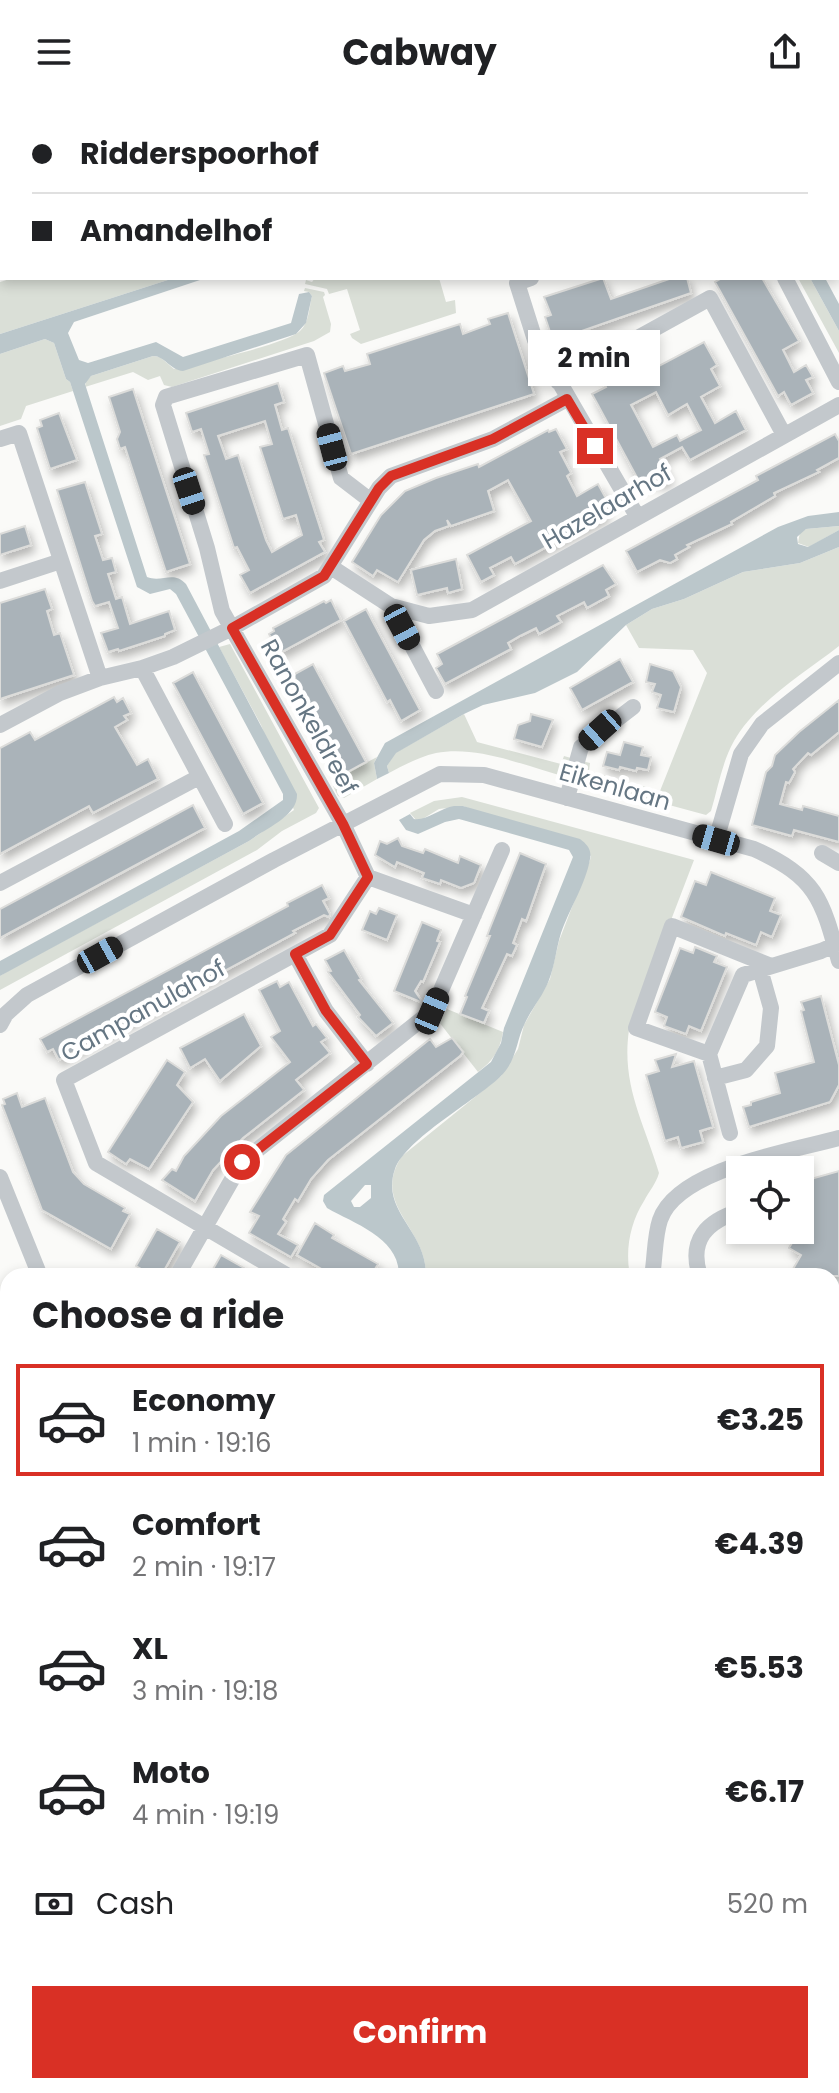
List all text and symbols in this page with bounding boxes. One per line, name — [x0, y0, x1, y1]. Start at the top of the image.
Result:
text: Cabway — [342, 27, 497, 78]
icon: menu — [32, 30, 76, 74]
icon: share — [763, 30, 807, 74]
text: Ridderspoorhof — [80, 132, 319, 175]
text: Amandelhof — [80, 209, 272, 252]
callout: 2 min — [529, 330, 661, 386]
text: 2 min — [557, 340, 631, 376]
car — [314, 421, 350, 473]
route end — [577, 428, 613, 464]
street label: Hazelaarhof — [536, 456, 678, 557]
car — [170, 464, 208, 518]
car — [380, 600, 424, 654]
street label: Ranonkeldreef — [253, 633, 366, 800]
car — [574, 705, 626, 755]
street label: Eikenlaan — [556, 755, 675, 818]
car — [690, 822, 742, 858]
car — [73, 933, 127, 977]
street label: Campanulahof — [55, 952, 231, 1069]
car — [412, 984, 452, 1038]
route start — [224, 1144, 260, 1180]
map controls — [726, 1156, 814, 1244]
button: locate — [726, 1156, 814, 1244]
text: Choose a ride — [32, 1290, 284, 1341]
text: Economy — [132, 1379, 276, 1422]
icon: car — [36, 1384, 108, 1456]
text: €3.25 — [717, 1398, 804, 1441]
text: 1 min · 19:16 — [132, 1425, 272, 1461]
text: Comfort — [132, 1503, 261, 1546]
icon: car — [36, 1508, 108, 1580]
text: €4.39 — [715, 1522, 804, 1565]
text: 2 min · 19:17 — [132, 1549, 276, 1585]
text: XL — [132, 1627, 168, 1670]
icon: car — [36, 1632, 108, 1704]
text: €5.53 — [715, 1646, 804, 1689]
text: 3 min · 19:18 — [132, 1673, 278, 1709]
text: Moto — [132, 1751, 210, 1794]
icon: car — [36, 1756, 108, 1828]
text: €6.17 — [725, 1770, 804, 1813]
text: 4 min · 19:19 — [132, 1797, 279, 1833]
icon: cash — [32, 1882, 76, 1926]
text: Cash — [96, 1882, 174, 1925]
text: 520 m — [727, 1886, 808, 1922]
button: Confirm — [32, 1986, 808, 2078]

